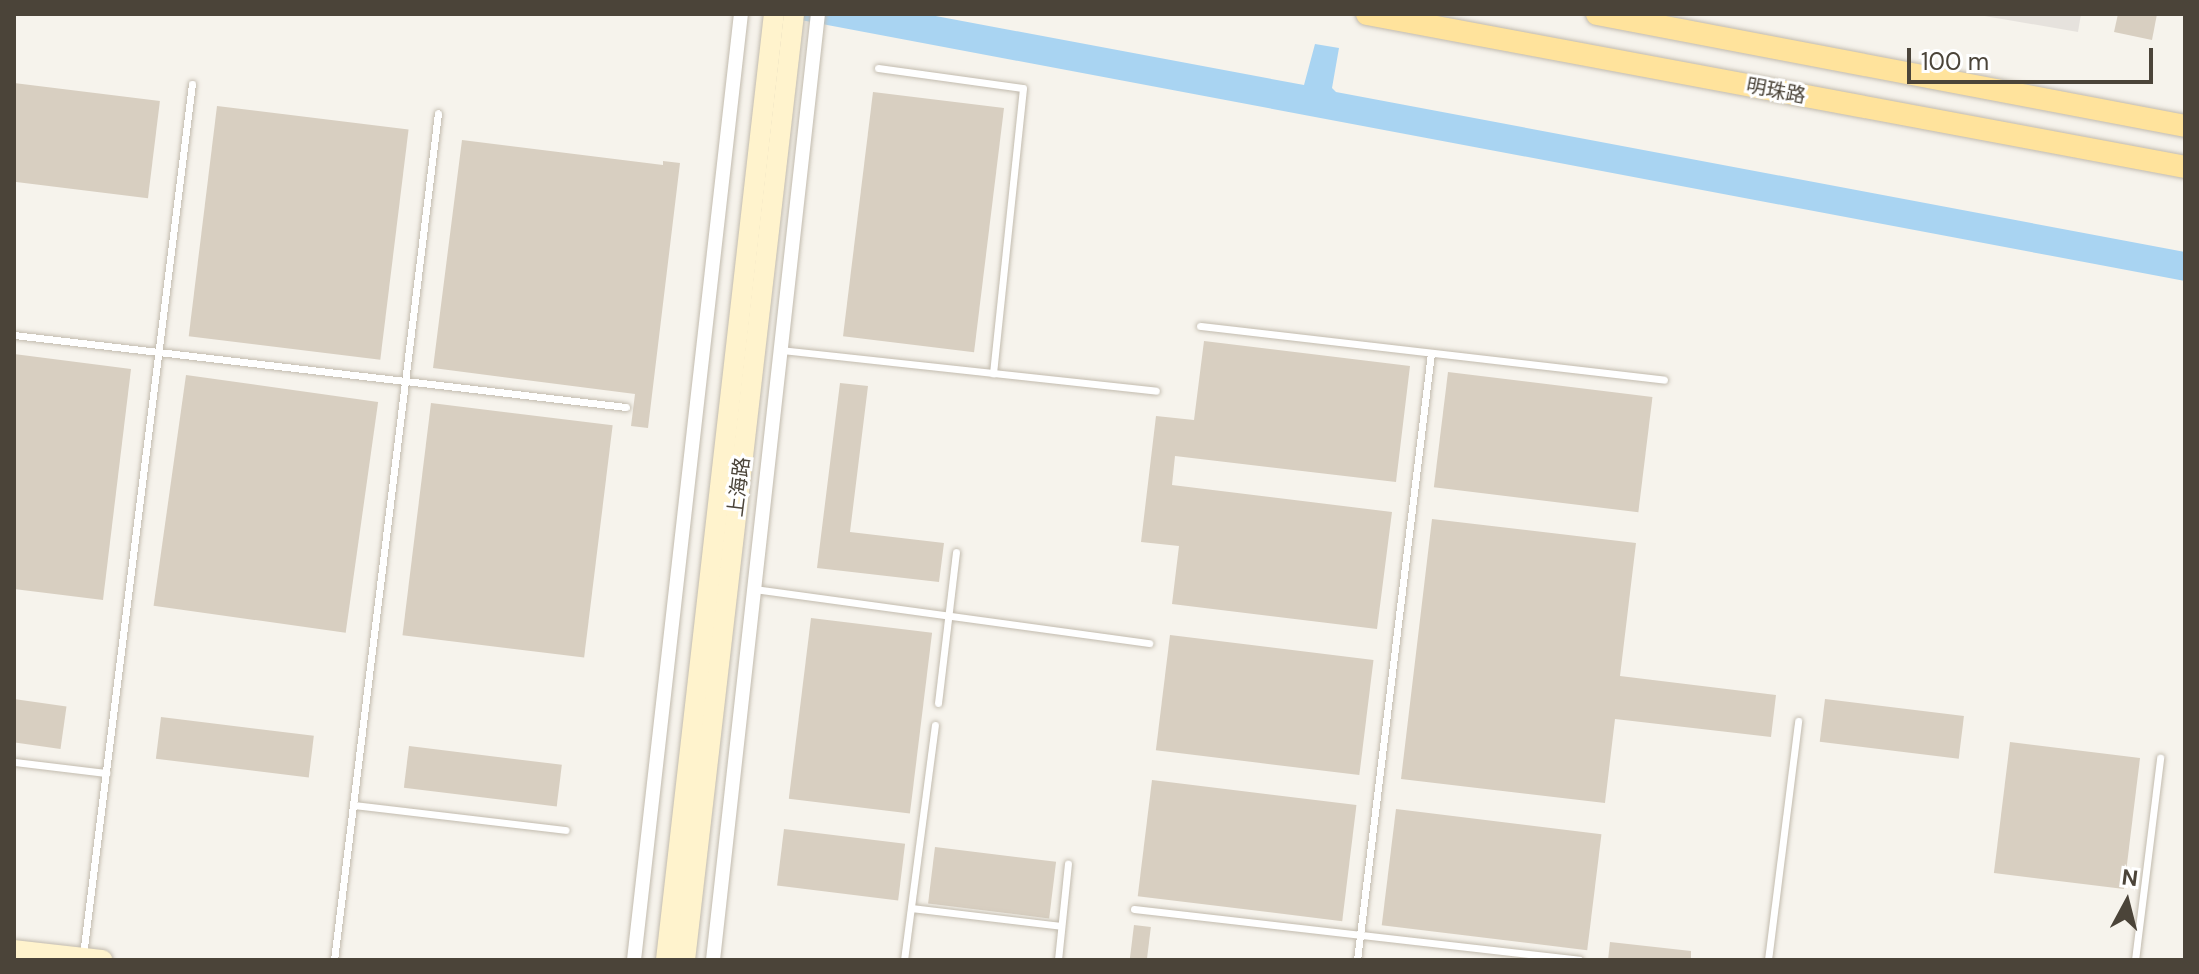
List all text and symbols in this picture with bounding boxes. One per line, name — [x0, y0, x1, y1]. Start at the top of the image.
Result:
scale bar — [1911, 32, 2157, 82]
text: 100 m — [1921, 46, 1989, 77]
street label: 明珠路 — [1744, 73, 1808, 109]
street label: 上海路 — [723, 456, 755, 518]
north arrow — [2087, 862, 2167, 942]
text: N — [2120, 862, 2140, 893]

